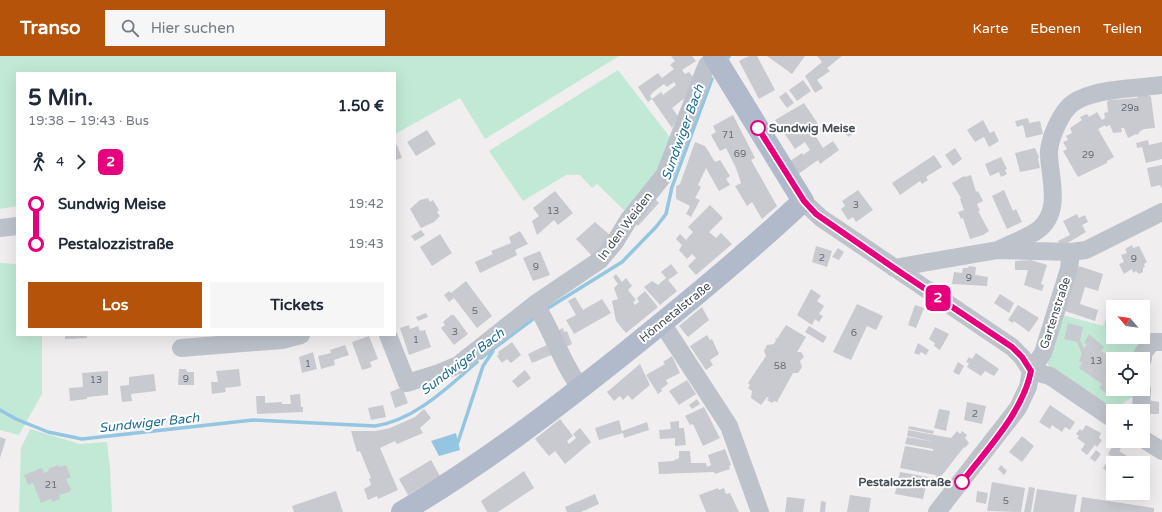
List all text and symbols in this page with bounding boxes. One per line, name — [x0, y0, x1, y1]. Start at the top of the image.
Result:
search box — [105, 10, 385, 46]
text: Transo — [20, 17, 81, 39]
icon: search — [119, 17, 141, 39]
text: Hier suchen — [151, 19, 235, 37]
text: Karte — [973, 20, 1008, 37]
text: Ebenen — [1030, 20, 1081, 37]
text: Teilen — [1103, 20, 1142, 37]
water label: Sundwiger Bach — [658, 81, 708, 182]
text: 5 Min. — [28, 85, 93, 111]
text: 1.50 € — [338, 97, 384, 115]
house number: 29a — [1121, 102, 1139, 114]
text: 19:38 – 19:43 · Bus — [28, 113, 149, 129]
marker: Sundwig Meise — [750, 120, 766, 136]
place label: Sundwig Meise — [769, 121, 856, 136]
house number: 71 — [722, 129, 734, 141]
house number: 69 — [734, 148, 746, 160]
house number: 29 — [1082, 149, 1094, 161]
icon: walk — [28, 151, 50, 173]
icon: forward — [70, 151, 92, 173]
text: 2 — [106, 153, 115, 170]
text: 4 — [56, 154, 64, 170]
street label: In den Weiden — [595, 189, 655, 263]
text: Sundwig Meise — [58, 195, 166, 213]
text: 19:42 — [348, 196, 384, 212]
house number: 3 — [853, 199, 859, 211]
house number: 13 — [547, 205, 559, 217]
text: Pestalozzistraße — [58, 235, 174, 253]
text: 19:43 — [348, 236, 384, 252]
house number: 2 — [819, 252, 825, 264]
house number: 9 — [1131, 253, 1137, 265]
house number: 9 — [533, 261, 539, 273]
house number: 9 — [966, 272, 972, 284]
street label: Gartenstraße — [1037, 275, 1073, 351]
street label: Hönnetalstraße — [637, 279, 714, 345]
button: Los — [28, 282, 202, 328]
button: Tickets — [210, 282, 384, 328]
line badge: 2 — [925, 285, 951, 311]
text: 2 — [934, 289, 942, 306]
north arrow — [1106, 300, 1150, 344]
map controls — [1106, 300, 1150, 500]
house number: 5 — [472, 305, 478, 317]
water label: Sundwiger Bach — [418, 325, 508, 398]
house number: 3 — [452, 326, 458, 338]
house number: 6 — [851, 327, 857, 339]
house number: 1 — [413, 334, 419, 346]
button: locate — [1106, 352, 1150, 396]
house number: 13 — [1090, 355, 1102, 367]
house number: 1 — [305, 358, 311, 370]
house number: 58 — [774, 360, 786, 372]
house number: 9 — [183, 373, 189, 385]
house number: 13 — [90, 374, 102, 386]
button: + — [1106, 404, 1150, 448]
house number: 2 — [972, 408, 978, 420]
water label: Sundwiger Bach — [98, 410, 201, 436]
button: − — [1106, 456, 1150, 500]
marker: Pestalozzistraße — [954, 474, 970, 490]
place label: Pestalozzistraße — [858, 475, 951, 489]
house number: 21 — [45, 479, 57, 491]
house number: 5 — [1003, 495, 1009, 507]

